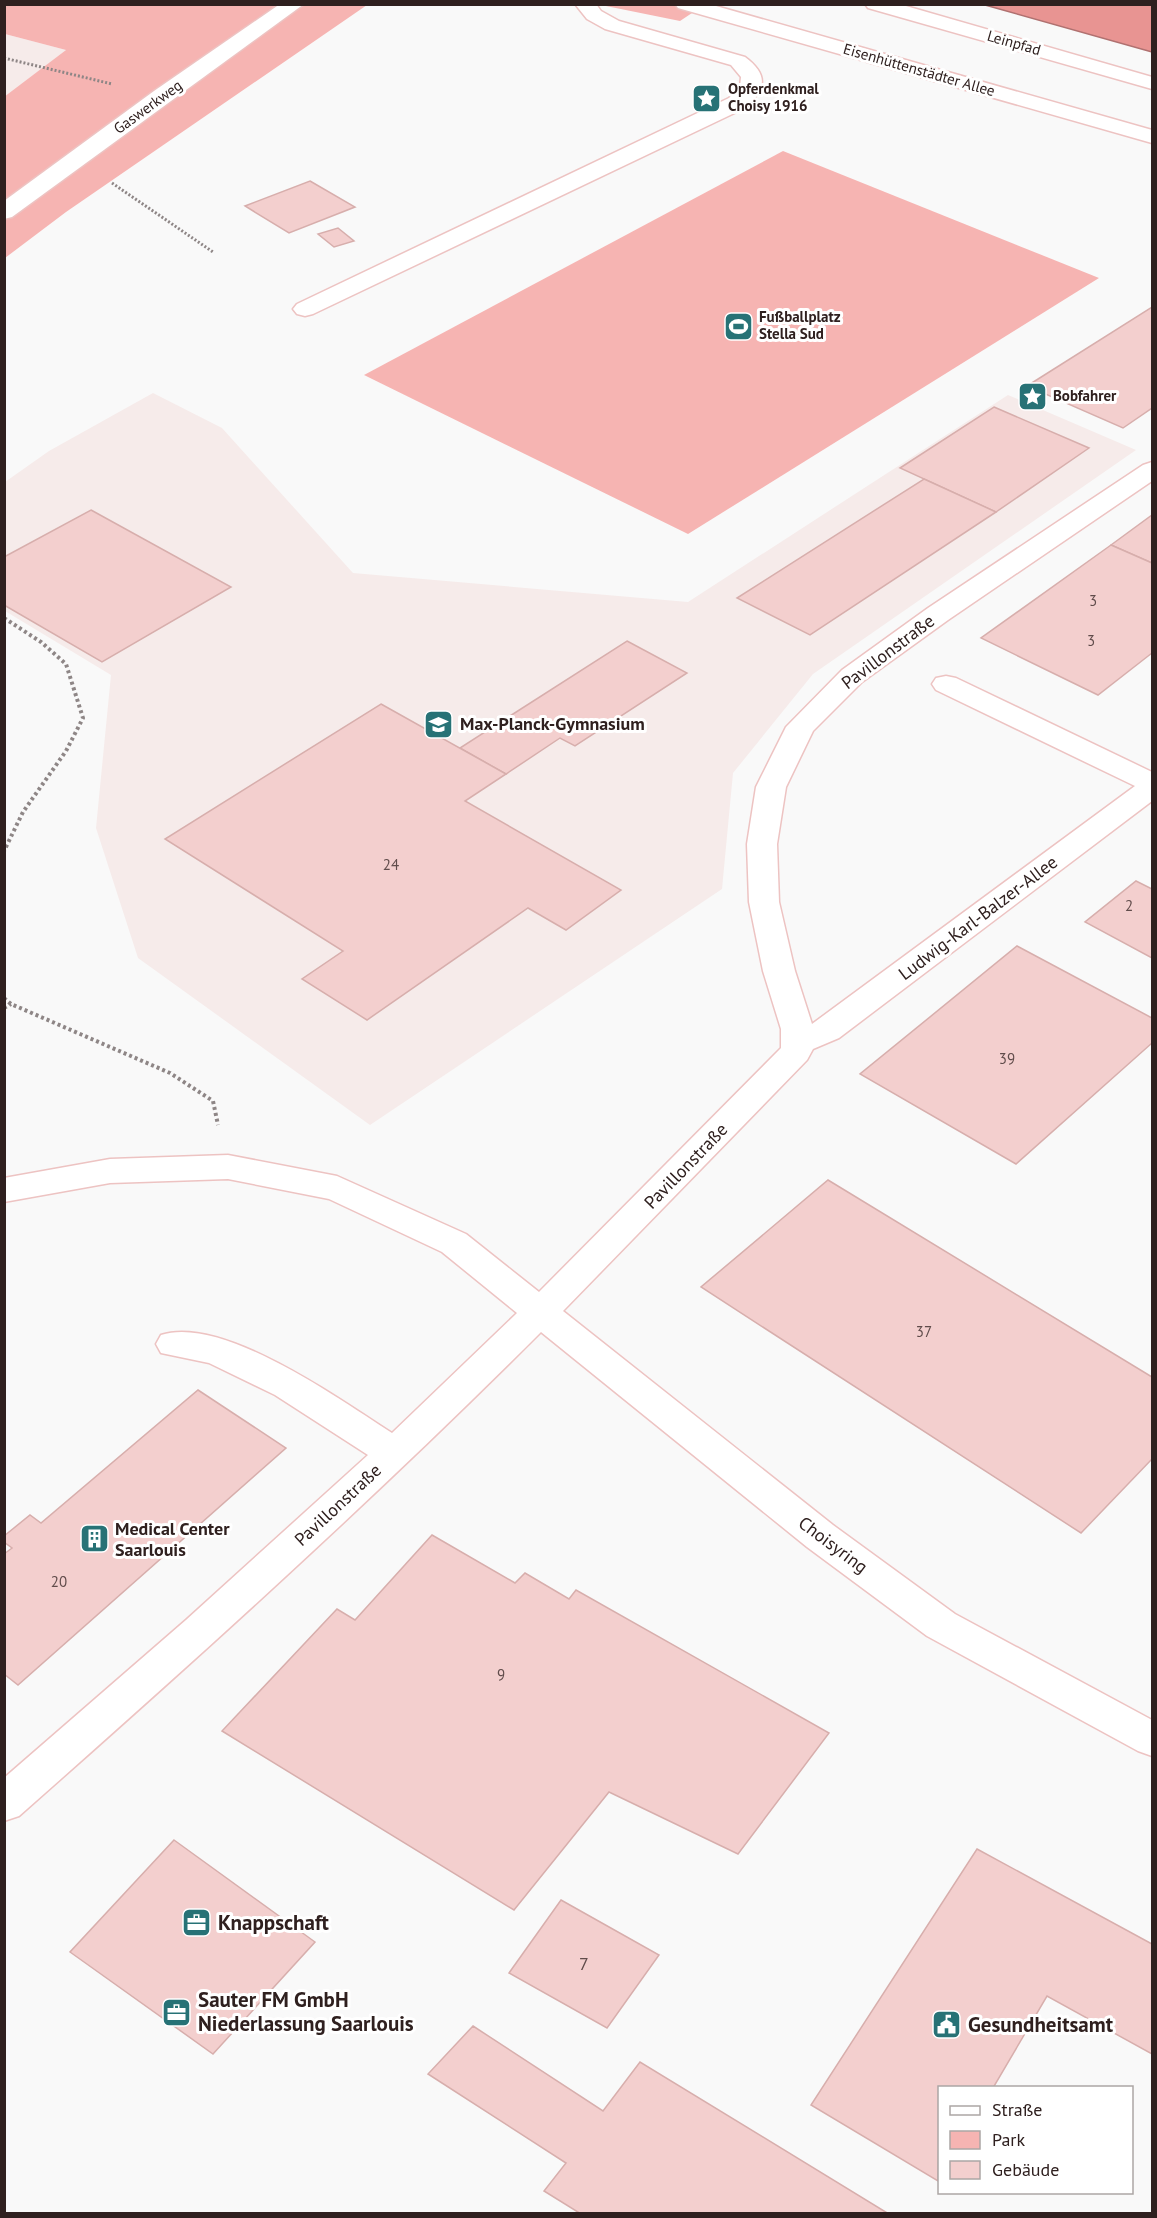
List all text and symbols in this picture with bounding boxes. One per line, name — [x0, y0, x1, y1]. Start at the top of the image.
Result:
street label: Leinpfad — [985, 26, 1043, 59]
street label: Eisenhüttenstädter Allee — [841, 39, 997, 100]
street label: Gaswerkweg — [110, 75, 186, 138]
place label: Opferdenkmal Choisy 1916 — [728, 79, 819, 115]
place icon: Opferdenkmal Choisy 1916 — [691, 82, 723, 114]
place label: Fußballplatz Stella Sud — [759, 307, 841, 343]
sports icon: Fußballplatz Stella Sud — [722, 310, 754, 342]
place icon: Bobfahrer — [1016, 380, 1048, 412]
place label: Bobfahrer — [1053, 386, 1117, 405]
house number: 3 — [1089, 591, 1097, 610]
street label: Pavillonstraße — [837, 609, 939, 694]
house number: 3 — [1087, 631, 1095, 650]
school or university icon: Max-Planck-Gymnasium — [423, 708, 455, 740]
place label: Max-Planck-Gymnasium — [460, 712, 645, 735]
street label: Ludwig-Karl-Balzer-Allee — [894, 850, 1062, 985]
house number: 24 — [383, 855, 399, 874]
house number: 2 — [1125, 896, 1133, 915]
house number: 39 — [999, 1049, 1015, 1068]
street label: Pavillonstraße — [639, 1118, 732, 1213]
house number: 37 — [916, 1322, 932, 1341]
street label: Pavillonstraße — [289, 1459, 386, 1551]
street label: Choisyring — [794, 1511, 873, 1578]
place label: Medical Center Saarlouis — [115, 1517, 230, 1561]
building icon: Medical Center Saarlouis — [78, 1523, 110, 1555]
house number: 20 — [51, 1572, 67, 1591]
house number: 9 — [497, 1665, 505, 1684]
office icon: Knappschaft — [181, 1907, 213, 1939]
place label: Knappschaft — [218, 1909, 330, 1936]
house number: 7 — [579, 1952, 589, 1975]
place label: Sauter FM GmbH Niederlassung Saarlouis — [198, 1986, 414, 2037]
office icon: Sauter FM GmbH Niederlassung Saarlouis — [161, 1996, 193, 2028]
public building icon: Gesundheitsamt — [931, 2009, 963, 2041]
place label: Gesundheitsamt — [968, 2011, 1114, 2038]
legend — [938, 2086, 1133, 2194]
text: Straße — [992, 2098, 1043, 2121]
text: Park — [992, 2128, 1025, 2151]
text: Gebäude — [992, 2158, 1059, 2181]

